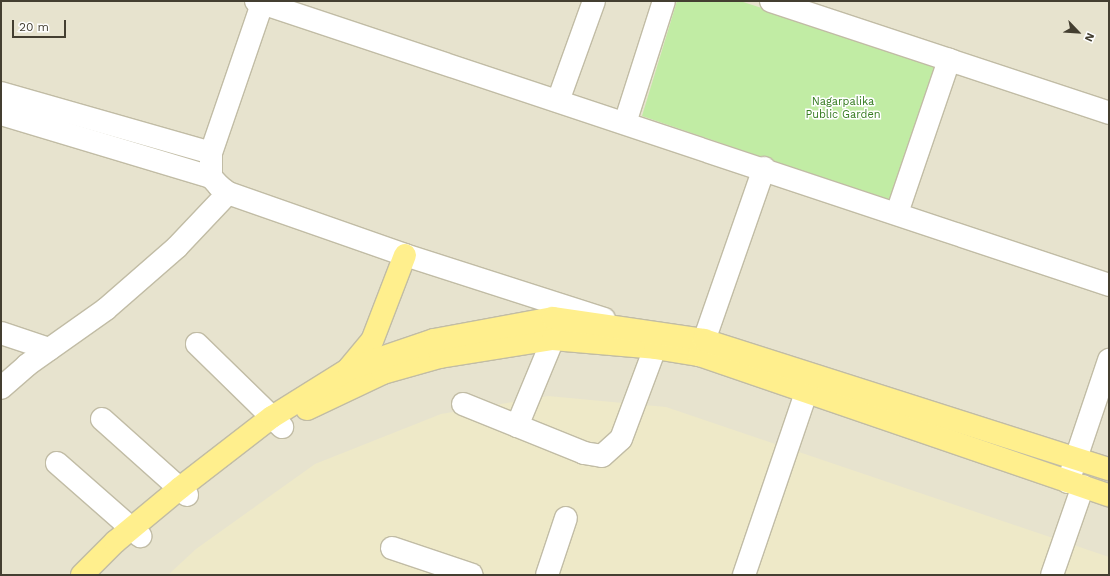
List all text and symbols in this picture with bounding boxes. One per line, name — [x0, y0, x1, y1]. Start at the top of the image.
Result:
scale bar — [14, 12, 68, 38]
north arrow — [1058, 12, 1098, 52]
text: 20 m — [19, 20, 49, 34]
text: N — [1082, 31, 1097, 44]
park label: Nagarpalika Public Garden — [805, 96, 881, 122]

